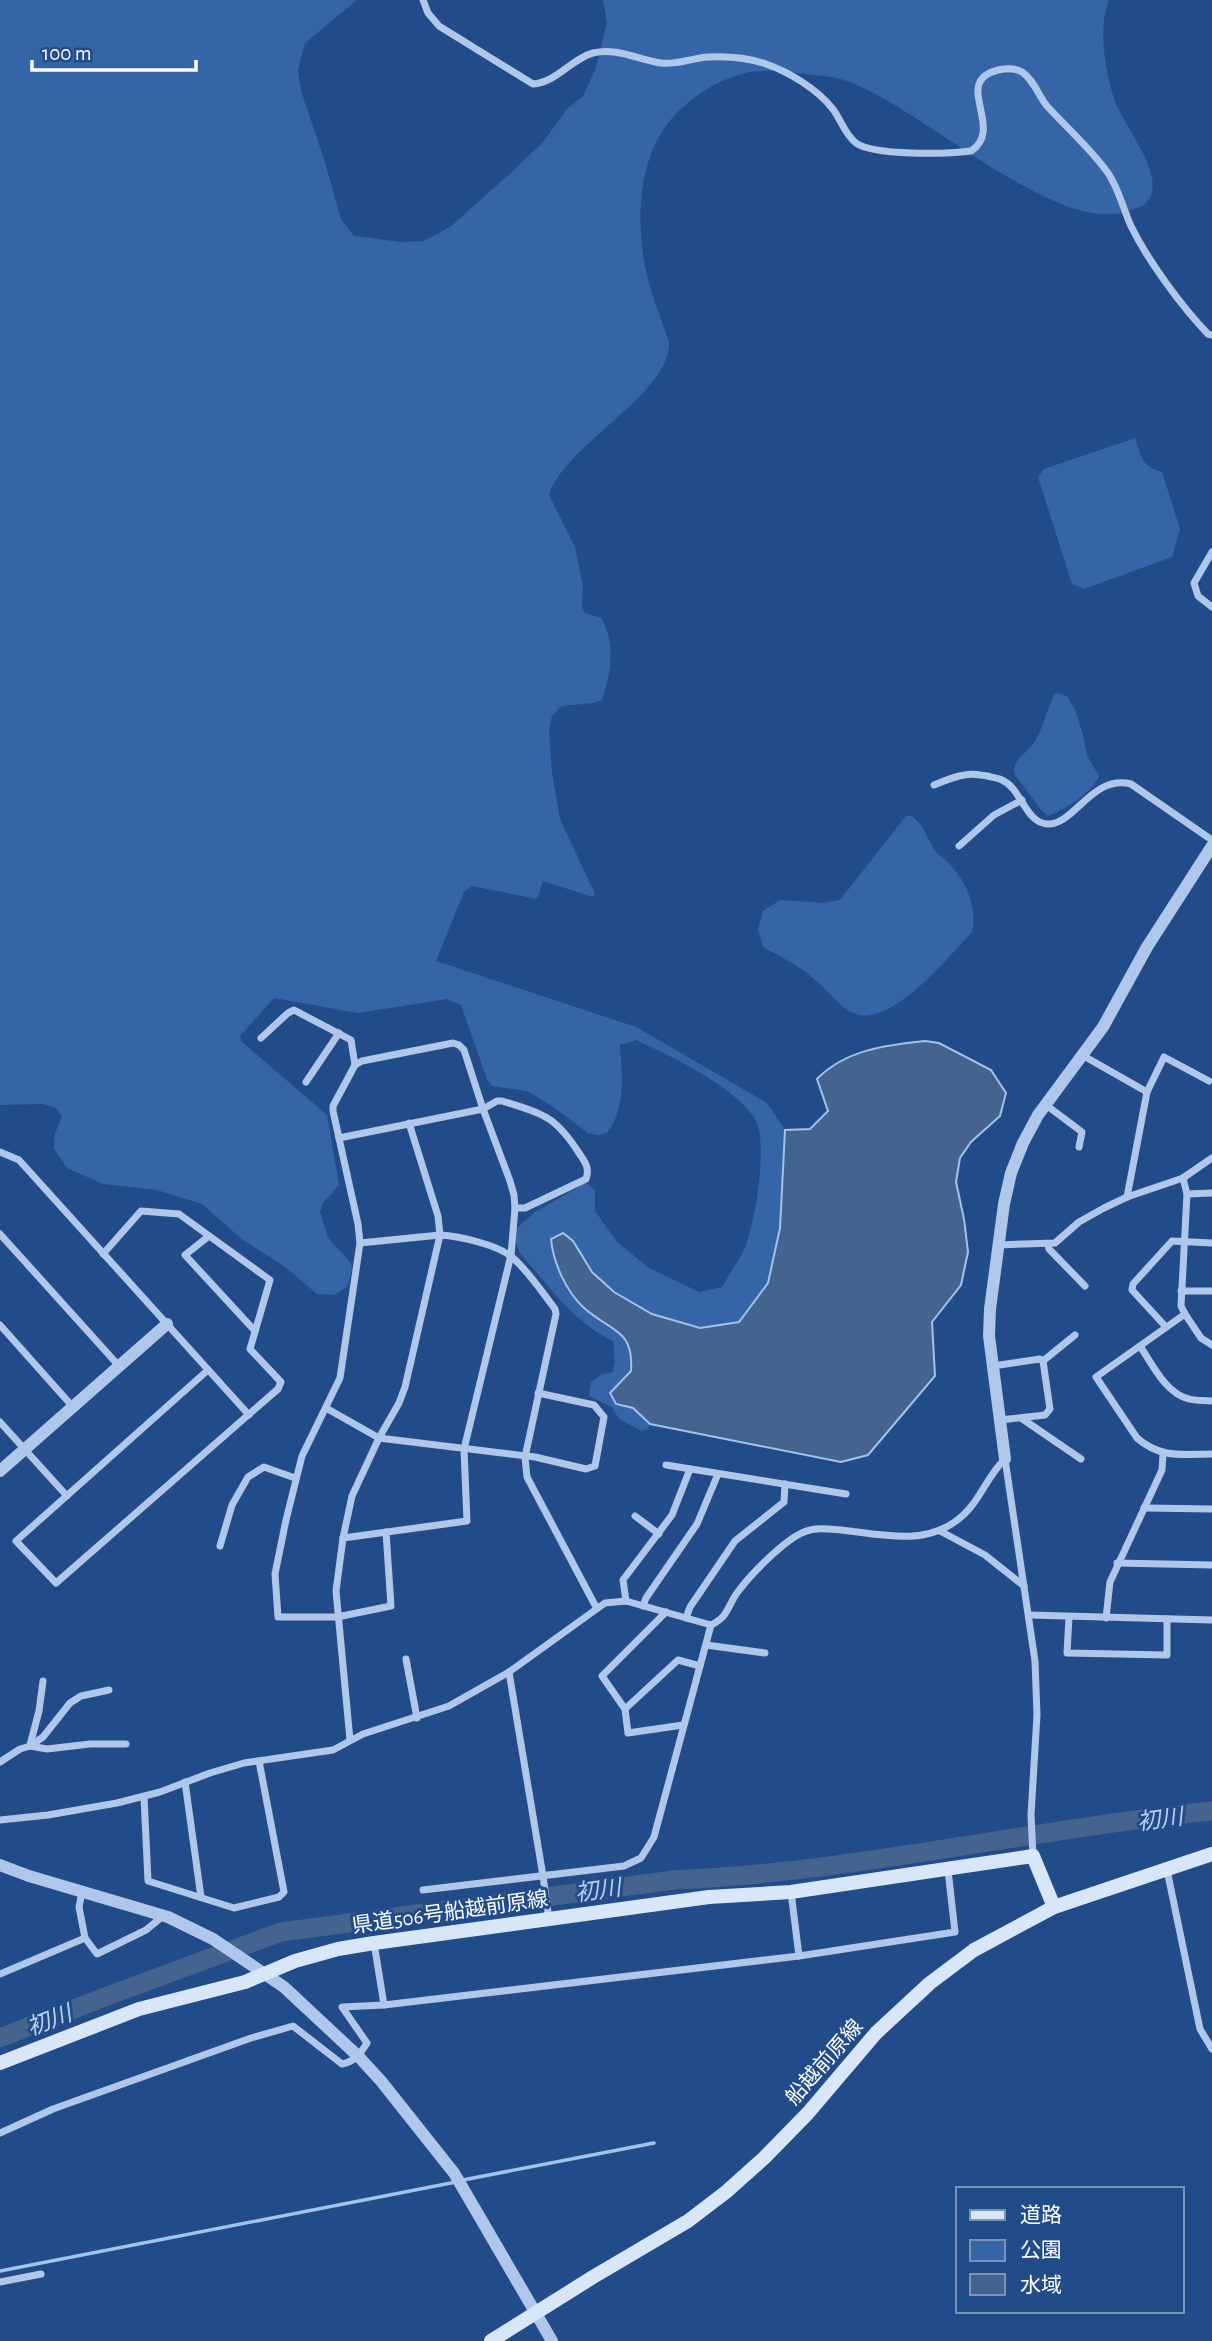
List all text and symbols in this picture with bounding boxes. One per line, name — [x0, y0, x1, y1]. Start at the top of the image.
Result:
scale bar — [32, 28, 196, 72]
text: 100 m — [42, 43, 92, 64]
water label: 初川 — [1136, 1803, 1188, 1835]
water label: 初川 — [574, 1874, 626, 1906]
street label: 県道506号船越前原線 — [351, 1887, 549, 1937]
water label: 初川 — [23, 1999, 78, 2040]
street label: 船越前原線 — [781, 2015, 867, 2109]
legend — [956, 2187, 1184, 2313]
text: 道路 — [1020, 2204, 1062, 2226]
text: 公園 — [1020, 2240, 1062, 2261]
text: 水域 — [1020, 2274, 1062, 2296]

